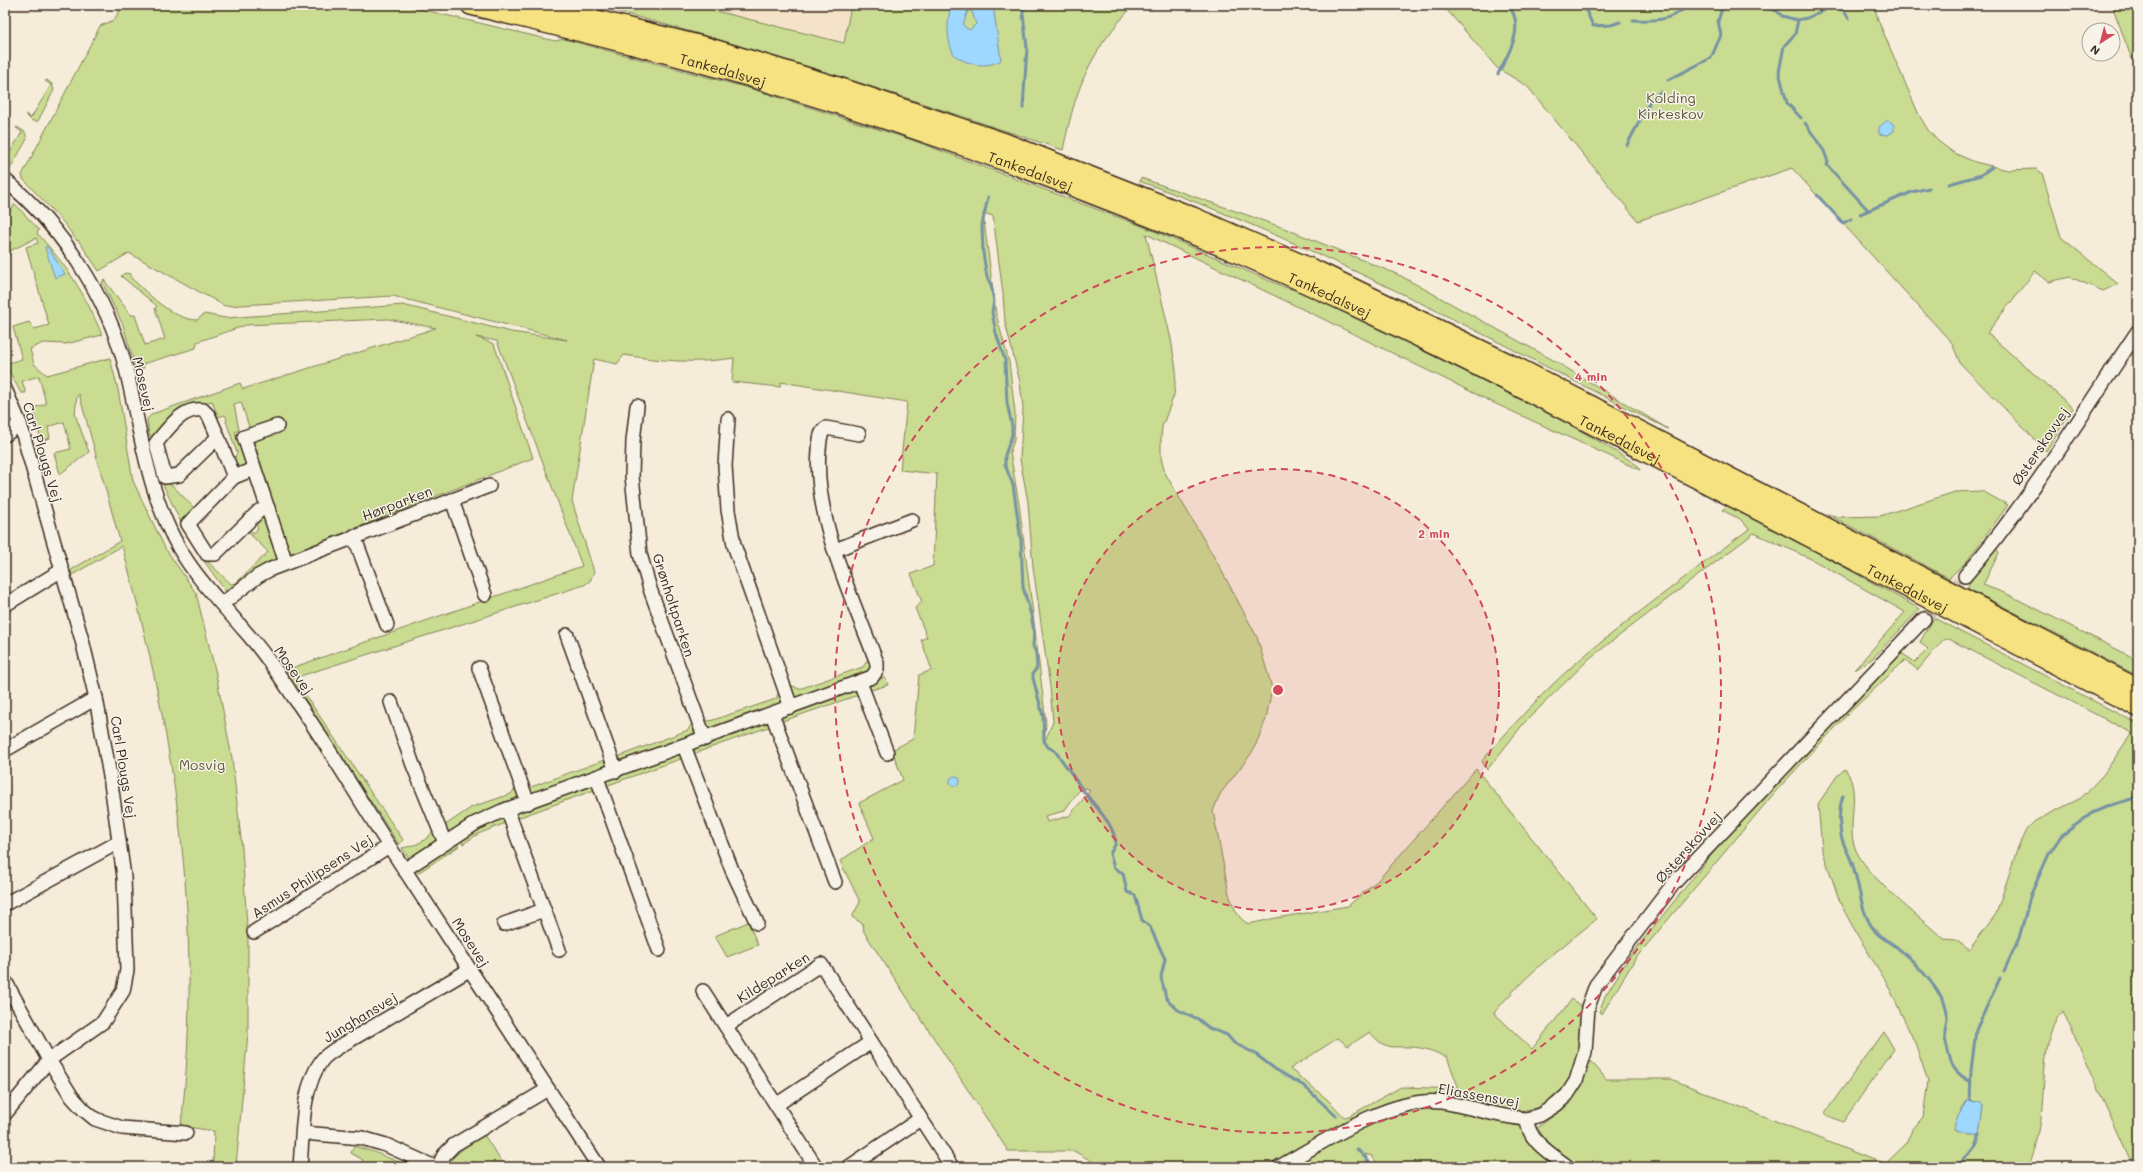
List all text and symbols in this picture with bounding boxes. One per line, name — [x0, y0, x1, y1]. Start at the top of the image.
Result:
north arrow — [2081, 22, 2121, 62]
text: N — [2087, 42, 2103, 59]
street label: Tankedalsvej — [678, 48, 768, 91]
park label: Kolding Kirkeskov — [1638, 88, 1704, 123]
street label: Tankedalsvej — [986, 146, 1076, 195]
street label: Tankedalsvej — [1285, 267, 1374, 322]
street label: Mosevej — [128, 355, 160, 413]
text: 4 min — [1575, 368, 1607, 384]
street label: Carl Plougs Vej — [19, 400, 67, 504]
street label: Østerskovvej — [2007, 403, 2073, 489]
street label: Tankedalsvej — [1576, 410, 1664, 467]
street label: Hørparken — [359, 481, 435, 525]
text: 2 min — [1418, 525, 1450, 541]
street label: Grønholtparken — [648, 551, 700, 659]
street label: Tankedalsvej — [1864, 559, 1952, 617]
street label: Mosevej — [270, 642, 318, 698]
centre of rings — [1271, 683, 1285, 697]
street label: Carl Plougs Vej — [107, 714, 141, 820]
park label: Mosvig — [179, 755, 225, 774]
street label: Østerskovvej — [1651, 807, 1725, 887]
street label: Asmus Philipsens Vej — [248, 830, 376, 922]
street label: Mosevej — [448, 913, 494, 971]
street label: Kildeparken — [733, 947, 813, 1007]
street label: Junghansvej — [319, 987, 401, 1047]
street label: Eliassensvej — [1437, 1079, 1521, 1111]

